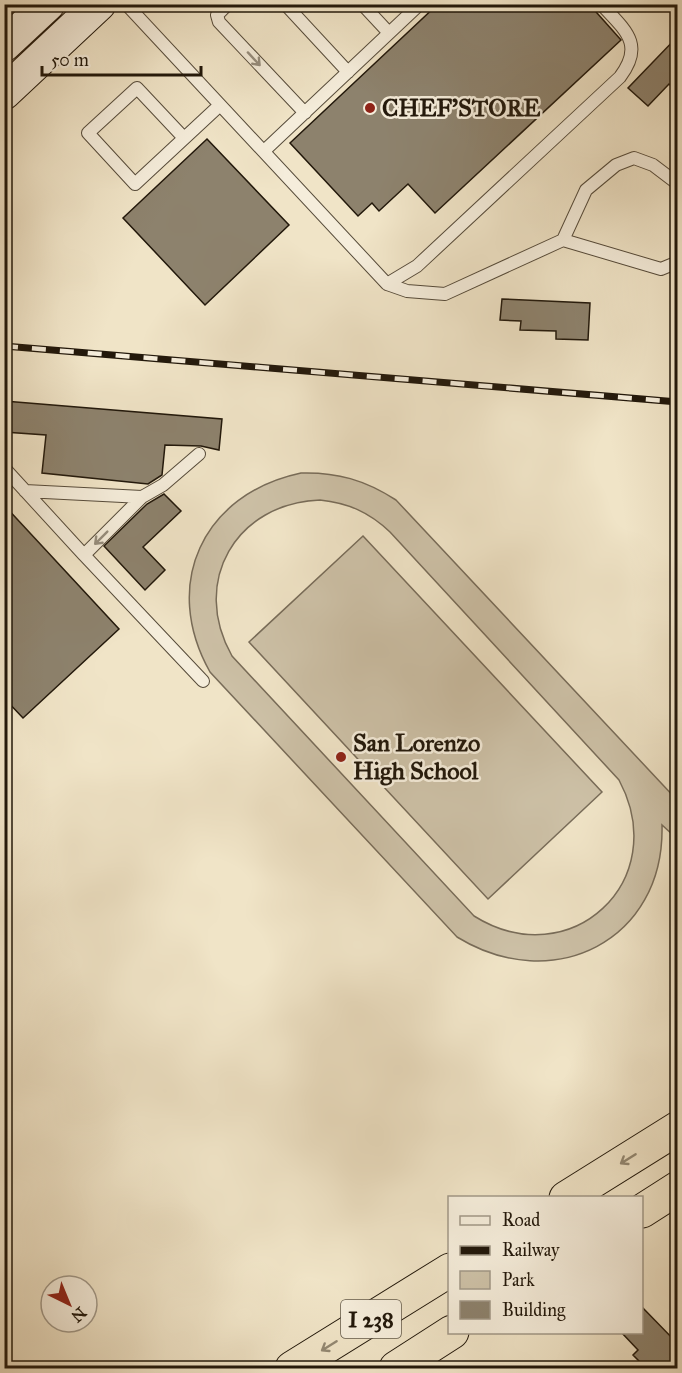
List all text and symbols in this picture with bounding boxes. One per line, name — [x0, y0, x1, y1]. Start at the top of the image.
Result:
scale bar — [42, 39, 201, 77]
text: 50 m — [51, 49, 89, 71]
one-way arrow — [247, 52, 261, 67]
place label: CHEF'STORE — [382, 93, 540, 123]
marker: CHEF'STORE — [363, 101, 377, 115]
one-way arrow — [93, 531, 108, 545]
place label: San Lorenzo High School — [353, 728, 480, 786]
marker: San Lorenzo High School — [334, 750, 348, 764]
one-way arrow — [620, 1154, 637, 1166]
legend — [448, 1196, 643, 1334]
text: Road — [502, 1209, 540, 1231]
text: Railway — [502, 1239, 560, 1261]
text: Park — [502, 1269, 535, 1291]
north arrow — [39, 1274, 99, 1334]
text: Building — [502, 1299, 566, 1322]
road number: I 238 — [341, 1300, 401, 1338]
text: N — [67, 1303, 90, 1326]
one-way arrow — [320, 1339, 337, 1352]

